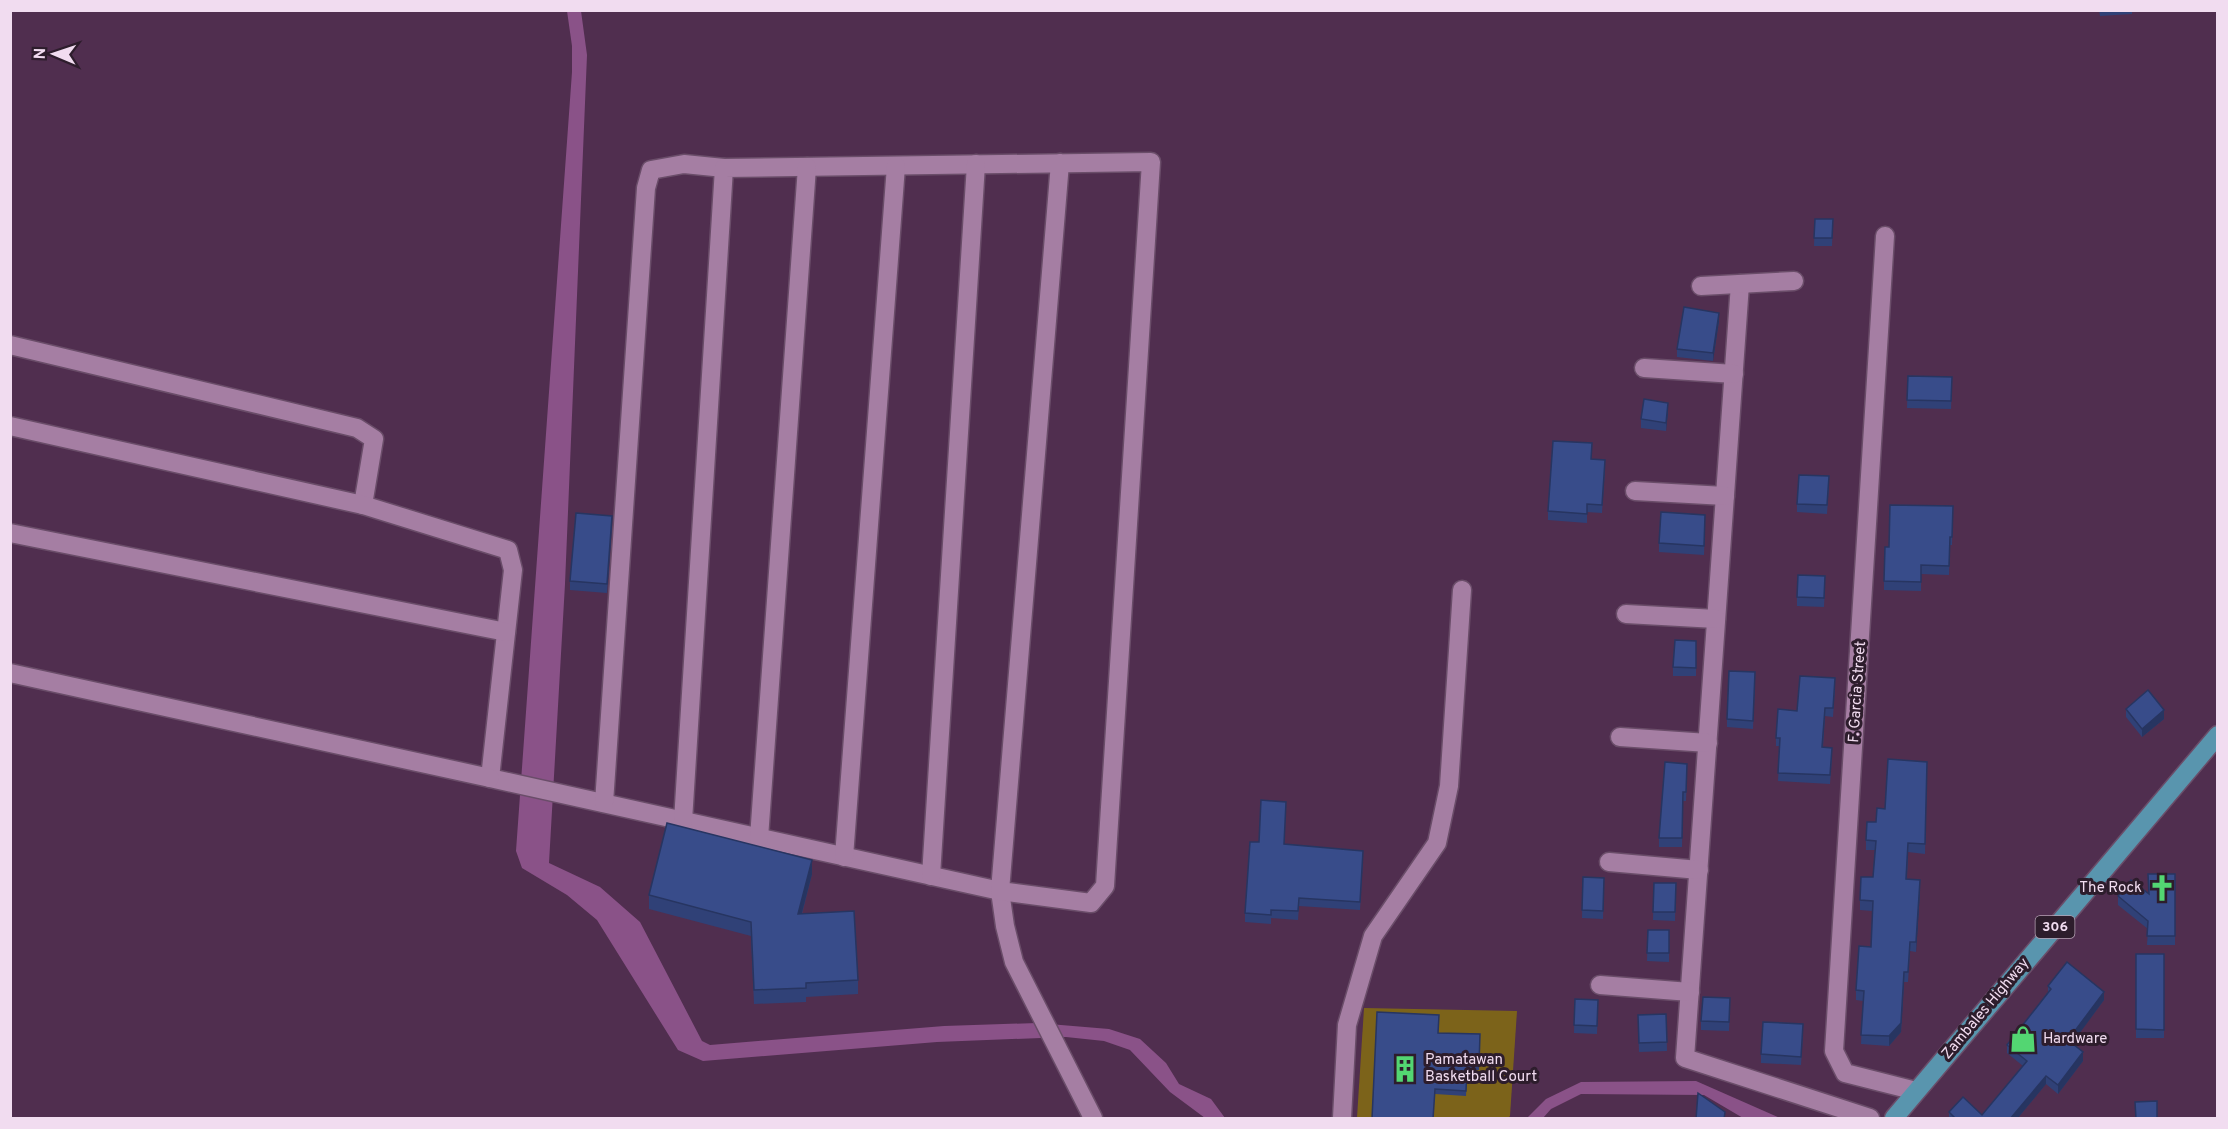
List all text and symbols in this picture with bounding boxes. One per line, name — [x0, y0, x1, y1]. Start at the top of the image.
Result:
north arrow — [24, 24, 84, 84]
text: N — [31, 47, 51, 60]
street label: F. Garcia Street — [1845, 641, 1871, 743]
church icon: The Rock — [2147, 873, 2177, 903]
place label: The Rock — [2079, 879, 2142, 898]
road number: 306 — [2036, 916, 2074, 938]
street label: Zambales Highway — [1938, 954, 2034, 1064]
shop icon: Hardware — [2008, 1024, 2038, 1054]
place label: Hardware — [2043, 1030, 2107, 1049]
place label: Pamatawan Basketball Court — [1425, 1051, 1537, 1087]
building icon: Pamatawan Basketball Court — [1390, 1054, 1420, 1084]

